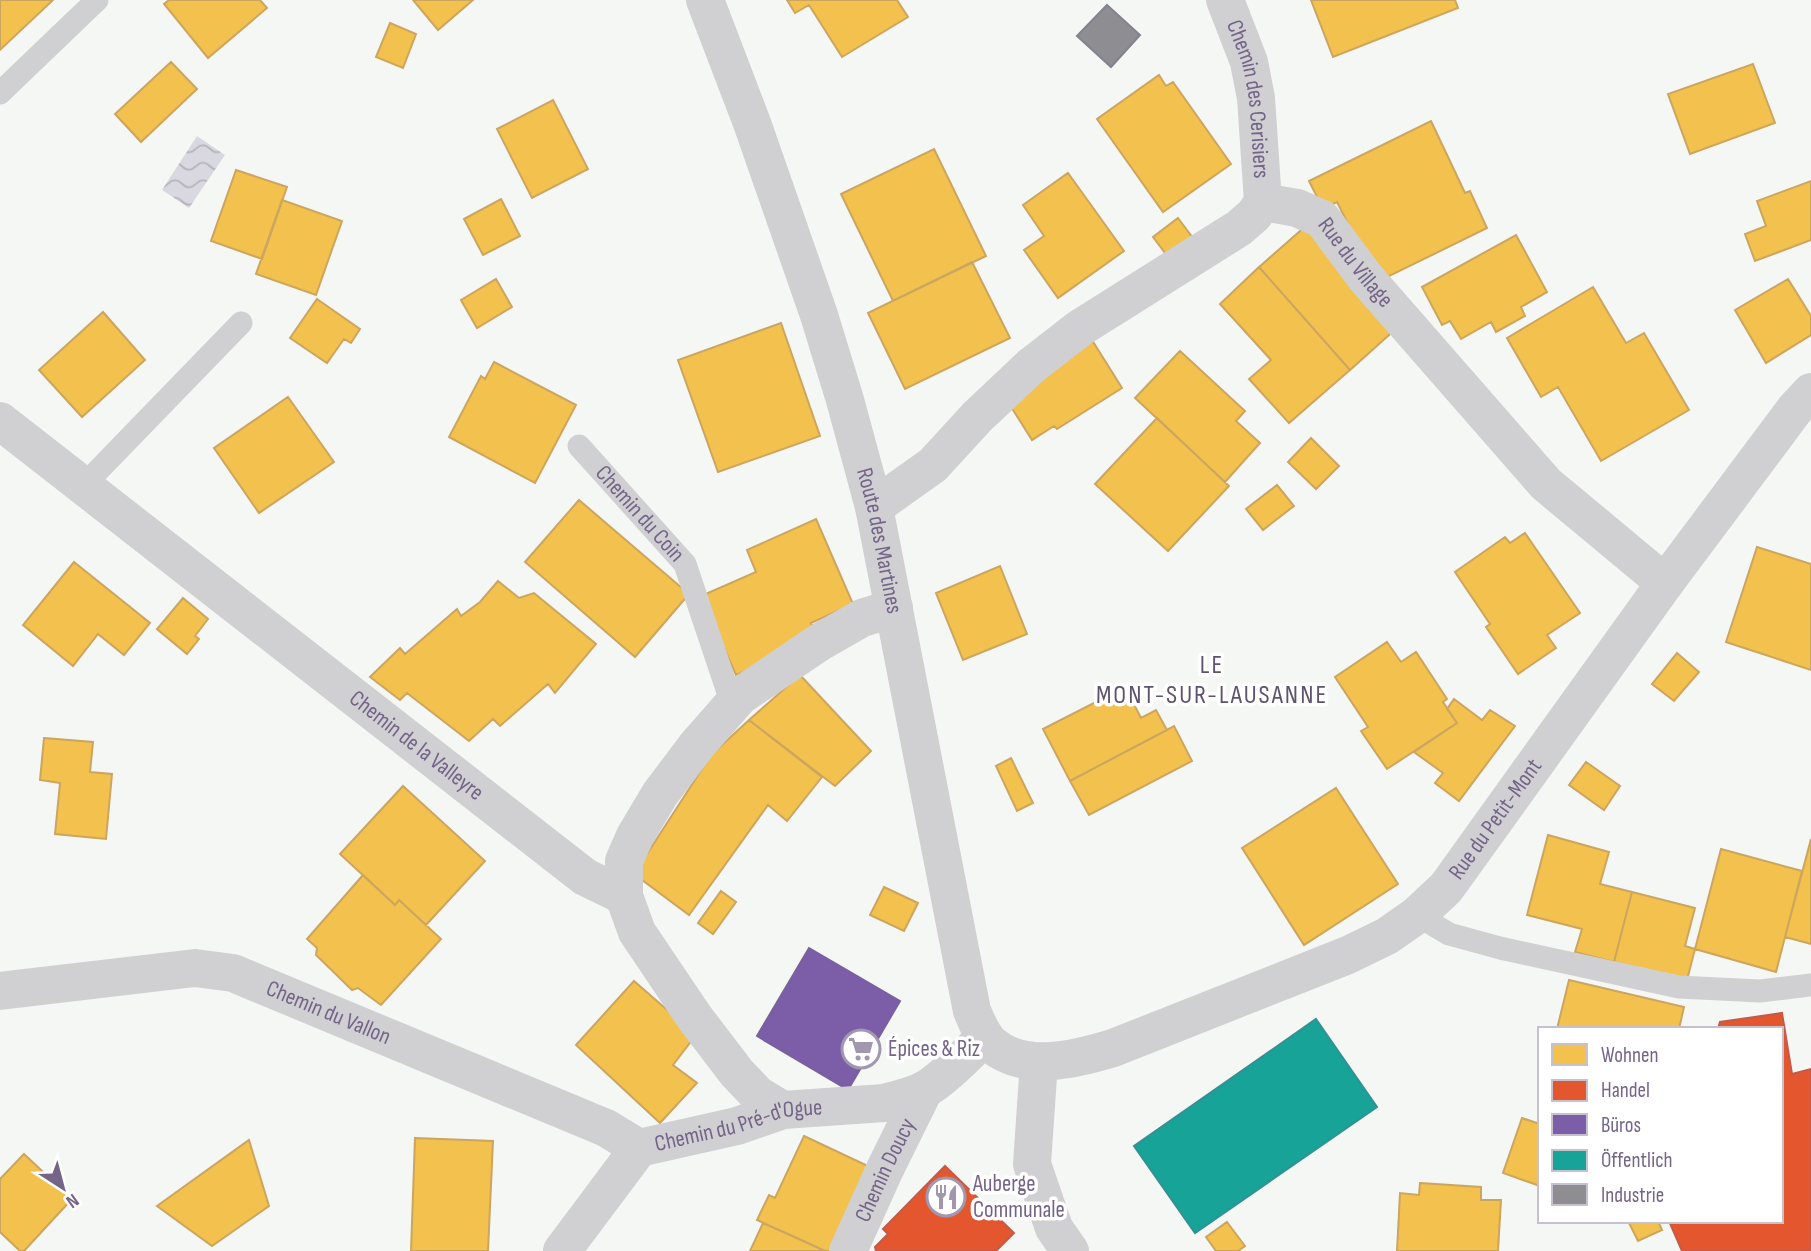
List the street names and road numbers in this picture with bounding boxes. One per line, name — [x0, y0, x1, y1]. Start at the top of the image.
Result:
street label: Chemin des Cerisiers — [1220, 16, 1275, 179]
street label: Rue du Village — [1312, 212, 1399, 313]
street label: Chemin du Coin — [589, 460, 690, 568]
street label: Route des Martines — [850, 465, 908, 616]
street label: Chemin de la Valleyre — [344, 685, 489, 807]
street label: Rue du Petit-Mont — [1443, 753, 1548, 885]
street label: Chemin du Vallon — [262, 974, 395, 1051]
street label: Chemin du Pré-d'Ogue — [652, 1093, 823, 1158]
street label: Chemin Doucy — [849, 1114, 922, 1226]

